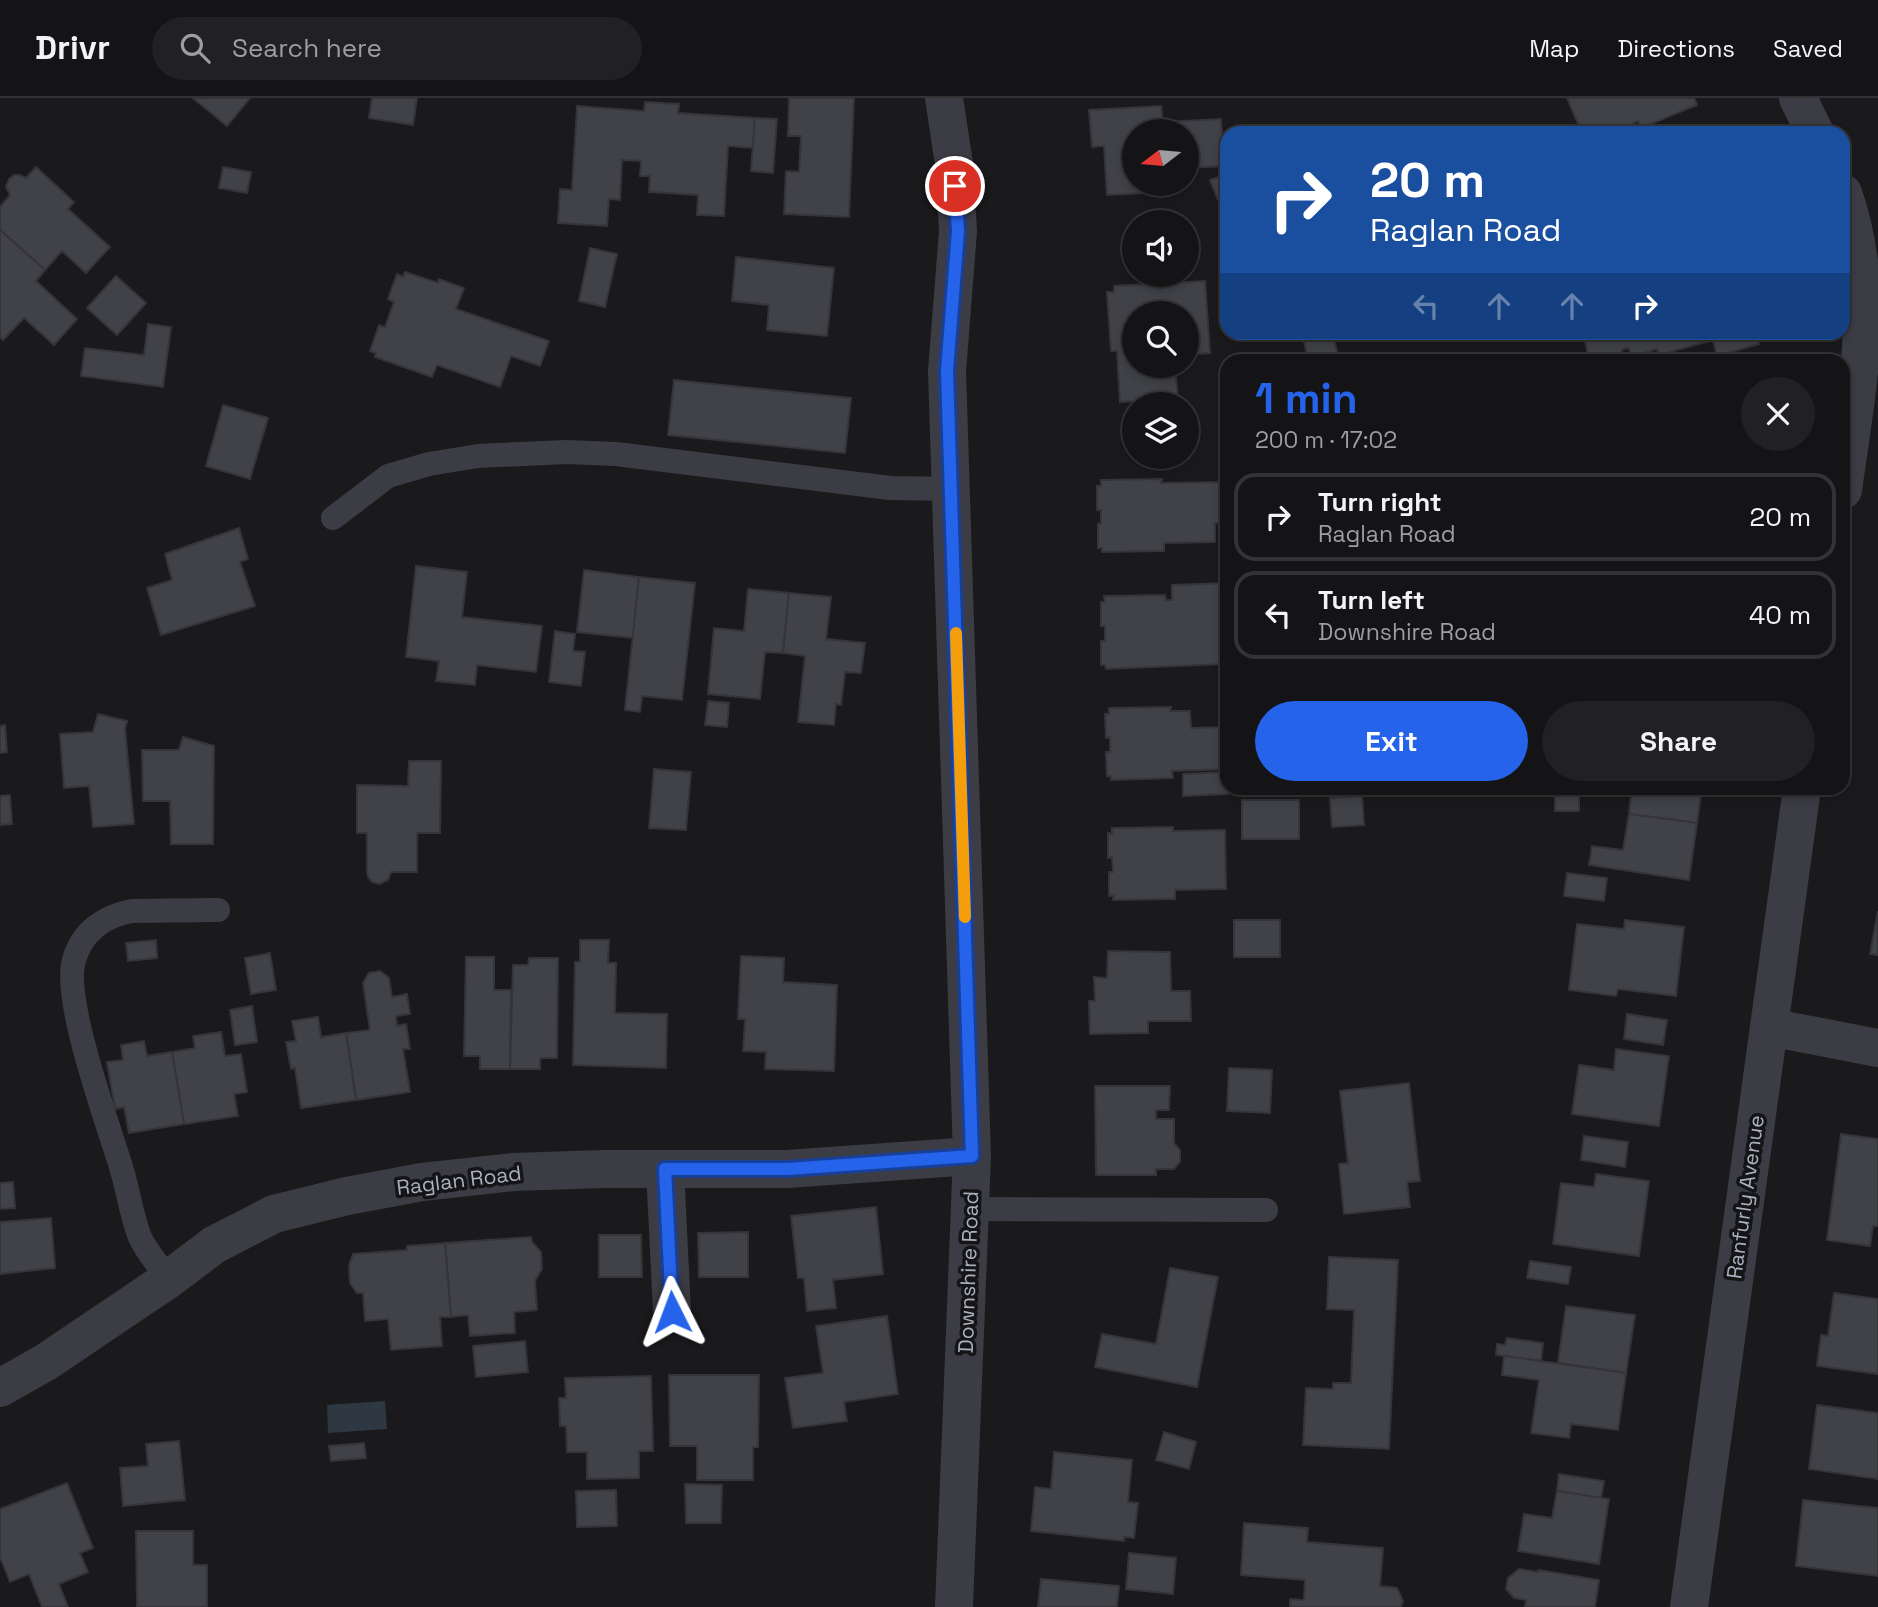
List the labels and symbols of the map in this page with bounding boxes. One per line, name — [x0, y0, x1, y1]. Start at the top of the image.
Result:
north arrow — [1122, 119, 1199, 196]
pin — [925, 156, 985, 216]
street label: Ranfurly Avenue — [1720, 1113, 1770, 1281]
street label: Raglan Road — [395, 1159, 523, 1201]
street label: Downshire Road — [952, 1190, 984, 1354]
position arrow — [635, 1275, 709, 1349]

